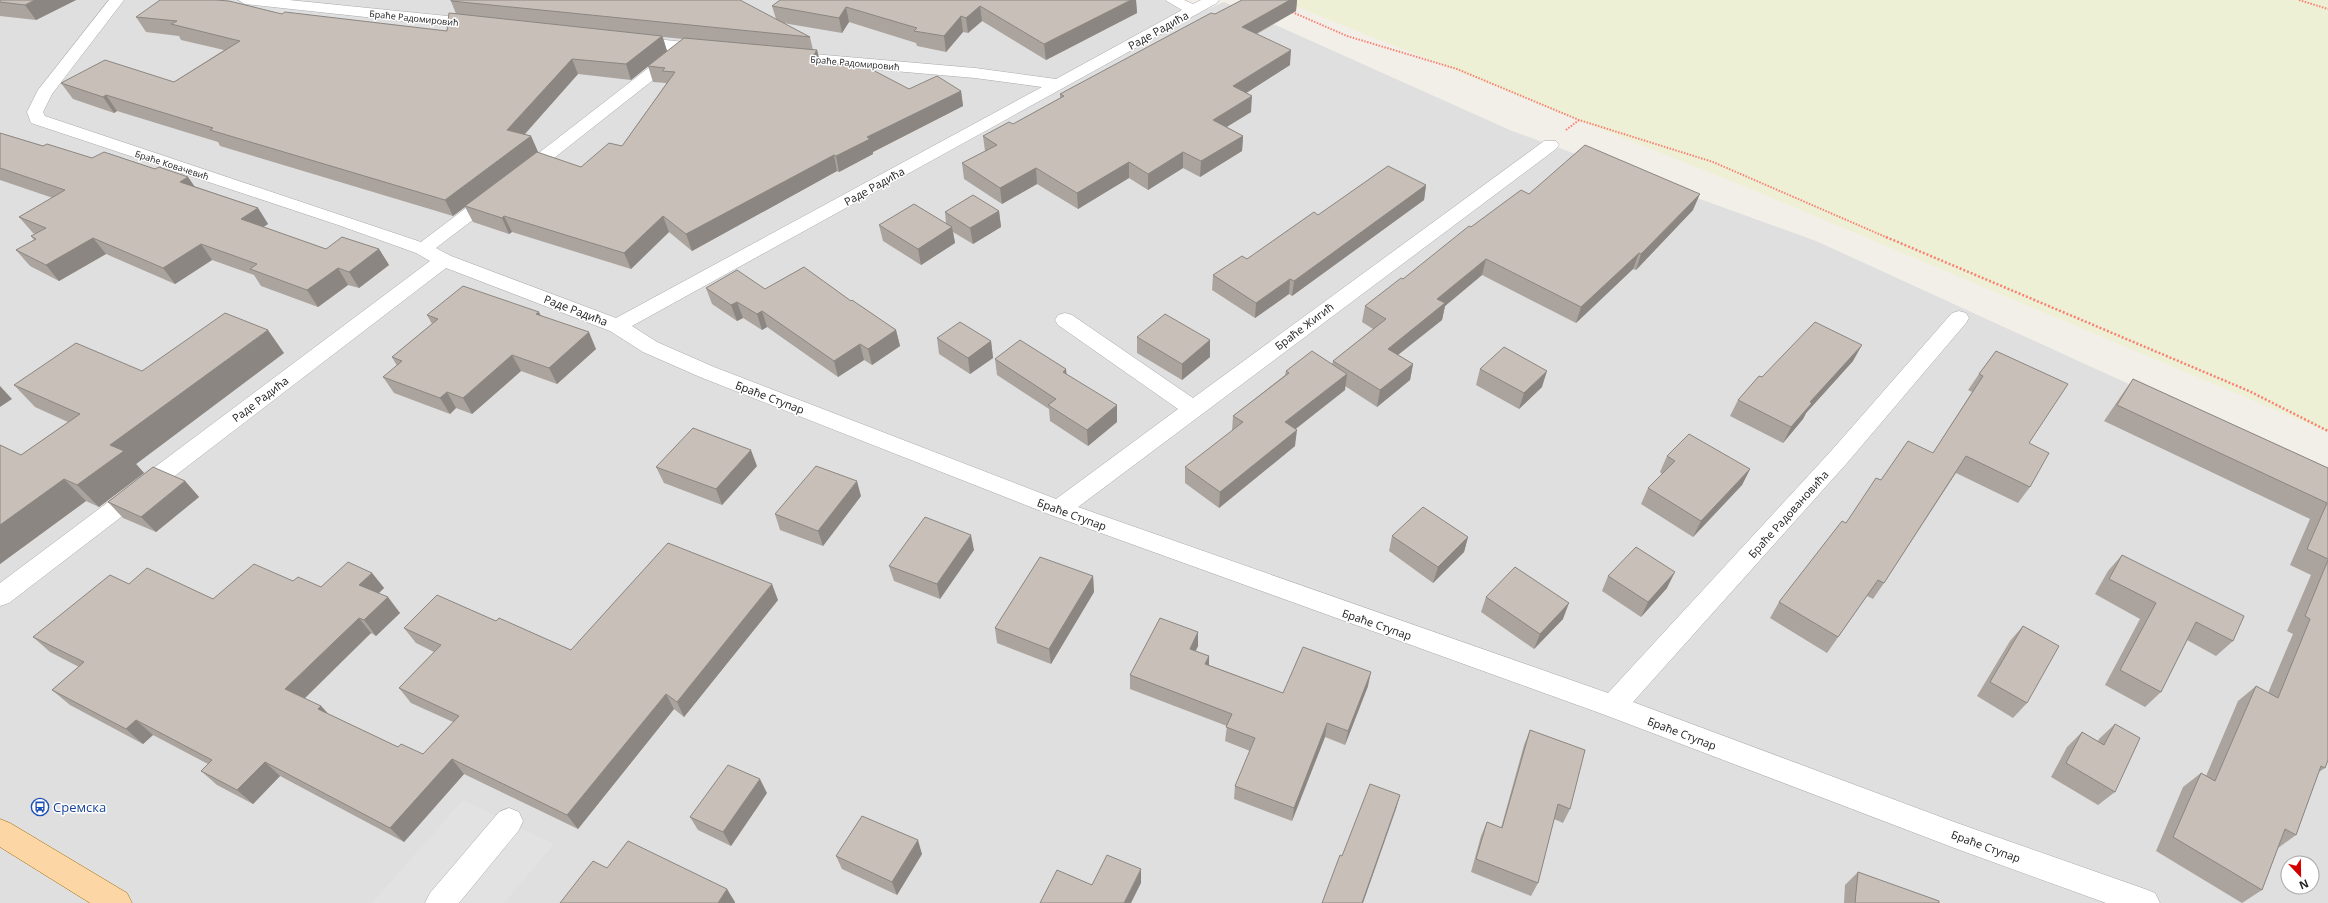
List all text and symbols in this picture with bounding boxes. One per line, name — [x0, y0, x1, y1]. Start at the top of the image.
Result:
street label: Браће Радомировић — [369, 7, 459, 29]
street label: Раде Радића — [1125, 7, 1191, 53]
street label: Браће Радомировић — [810, 53, 900, 73]
street label: Браће Ковачевић — [133, 147, 211, 183]
street label: Раде Радића — [841, 163, 907, 209]
street label: Раде Радића — [542, 291, 610, 329]
street label: Браће Жигић — [1271, 299, 1337, 353]
street label: Раде Радића — [229, 373, 291, 425]
street label: Браће Ступар — [733, 377, 807, 417]
street label: Браће Радовановића — [1745, 467, 1831, 561]
street label: Браће Ступар — [1035, 495, 1109, 534]
street label: Браће Ступар — [1340, 605, 1414, 643]
street label: Браће Ступар — [1645, 713, 1719, 753]
bus stop icon: Сремска — [30, 797, 50, 817]
place label: Сремска — [53, 798, 106, 816]
street label: Браће Ступар — [1949, 827, 2023, 866]
north arrow — [2280, 855, 2320, 895]
text: N — [2297, 876, 2311, 893]

